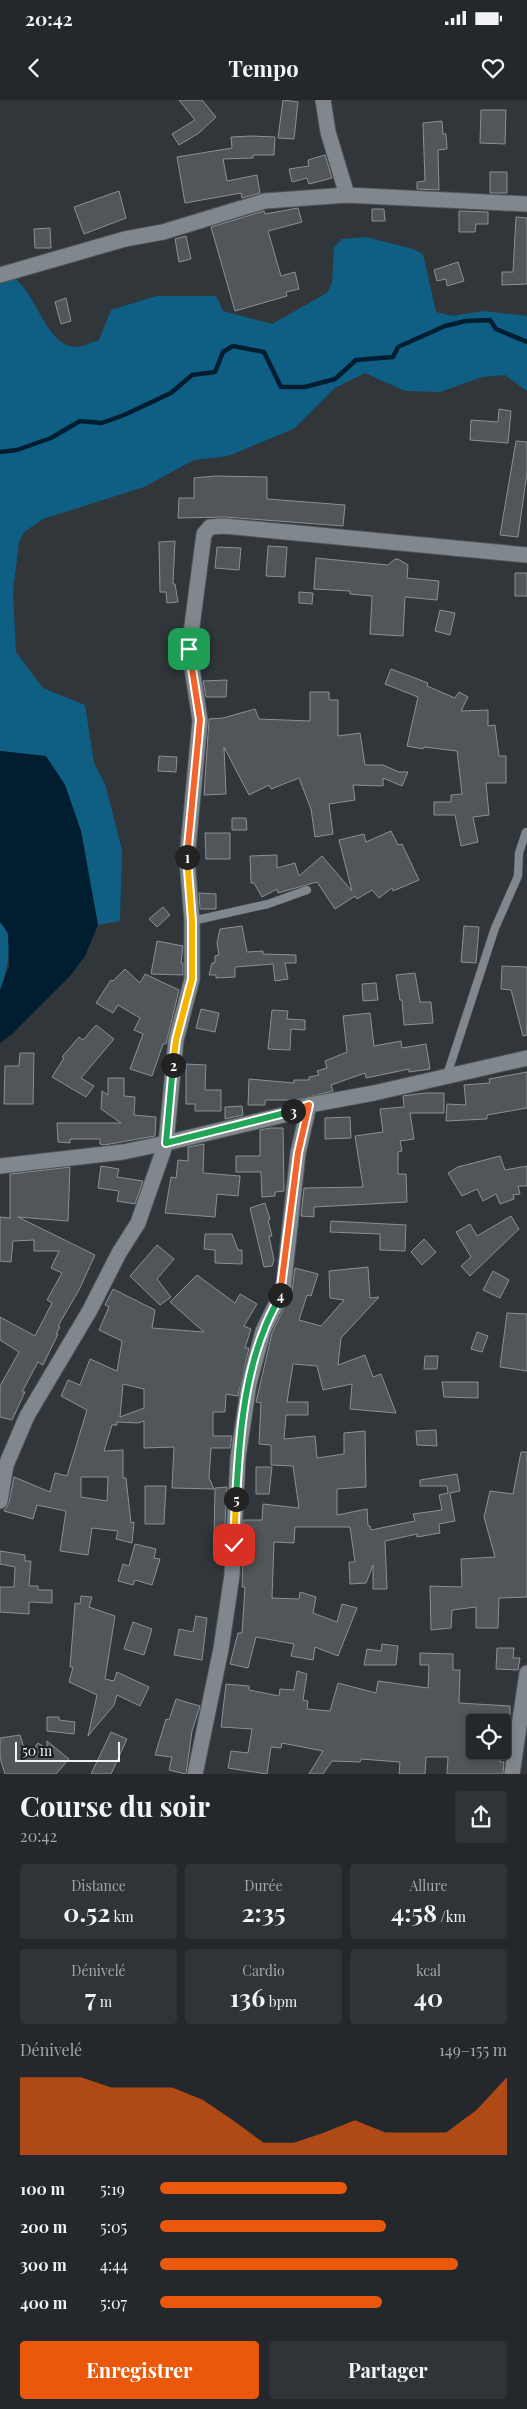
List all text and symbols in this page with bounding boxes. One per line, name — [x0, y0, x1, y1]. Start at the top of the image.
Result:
text: 20:42 — [25, 5, 73, 31]
text: Tempo — [228, 53, 299, 83]
icon: back — [20, 54, 48, 82]
icon: heart — [479, 54, 507, 82]
pin — [168, 628, 210, 670]
icon: arrive — [175, 635, 203, 663]
pin: 1 — [174, 844, 200, 870]
text: 1 — [185, 848, 190, 867]
pin: 2 — [160, 1052, 186, 1078]
text: 2 — [170, 1056, 177, 1075]
pin: 3 — [280, 1098, 306, 1124]
text: 3 — [290, 1102, 297, 1121]
pin: 4 — [268, 1282, 292, 1308]
text: 4 — [277, 1286, 284, 1305]
pin: 5 — [224, 1486, 248, 1512]
text: 5 — [233, 1490, 240, 1509]
pin — [213, 1524, 255, 1566]
icon: check — [220, 1531, 248, 1559]
map controls — [466, 1714, 511, 1759]
button: locate — [466, 1714, 511, 1759]
scale bar — [15, 1739, 120, 1762]
text: 50 m — [22, 1741, 52, 1760]
text: Course du soir — [20, 1787, 210, 1824]
button: share — [455, 1791, 507, 1843]
text: 20:42 — [20, 1825, 57, 1846]
text: Distance — [71, 1876, 126, 1895]
text: Durée — [244, 1876, 283, 1895]
text: Allure — [410, 1876, 448, 1895]
text: 0.52 — [63, 1895, 110, 1928]
text: 2:35 — [241, 1895, 286, 1928]
text: 4:58 — [391, 1895, 437, 1928]
text: km — [110, 1907, 134, 1926]
text: /km — [437, 1907, 466, 1926]
text: Dénivelé — [71, 1961, 126, 1980]
text: Cardio — [242, 1961, 285, 1980]
text: kcal — [416, 1961, 441, 1980]
text: 7 — [85, 1980, 96, 2013]
text: 136 — [230, 1980, 265, 2013]
text: 40 — [414, 1980, 443, 2013]
text: m — [96, 1992, 112, 2011]
text: bpm — [265, 1992, 297, 2011]
text: Dénivelé — [20, 2039, 82, 2060]
text: 149–155 m — [439, 2039, 507, 2060]
text: 100 m — [20, 2178, 65, 2199]
text: 5:19 — [100, 2178, 125, 2199]
text: 200 m — [20, 2216, 67, 2237]
text: 5:05 — [100, 2216, 127, 2237]
text: 300 m — [20, 2254, 67, 2275]
text: 4:44 — [100, 2254, 128, 2275]
text: 400 m — [20, 2292, 67, 2313]
text: 5:07 — [100, 2292, 127, 2313]
button: Enregistrer — [20, 2341, 259, 2399]
button: Partager — [269, 2341, 507, 2399]

